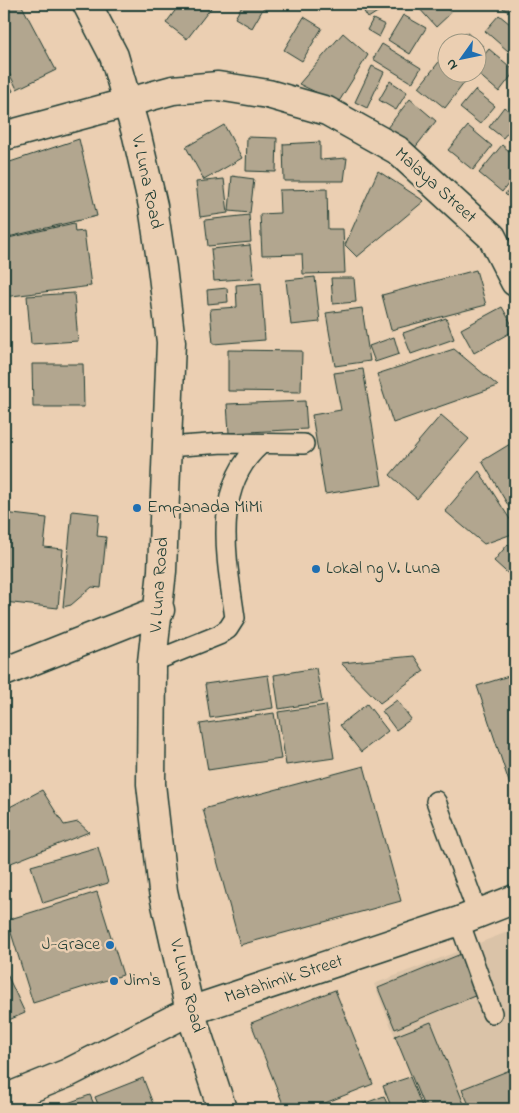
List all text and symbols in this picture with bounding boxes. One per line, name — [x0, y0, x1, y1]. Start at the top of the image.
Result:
north arrow — [436, 32, 486, 82]
text: N — [441, 55, 464, 74]
street label: V. Luna Road — [123, 131, 169, 232]
street label: Malaya Street — [388, 142, 482, 230]
place label: Empanada MiMi — [147, 495, 263, 521]
marker: Empanada MiMi — [131, 502, 143, 514]
street label: V. Luna Road — [144, 536, 176, 635]
place label: Lokal ng V. Luna — [326, 556, 440, 583]
marker: Lokal ng V. Luna — [310, 563, 322, 575]
place label: J-Grace — [42, 932, 101, 958]
street label: V. Luna Road — [162, 935, 210, 1036]
marker: J-Grace — [104, 939, 116, 951]
street label: Matahimik Street — [221, 949, 347, 1011]
place label: Jim's — [124, 968, 161, 994]
marker: Jim's — [108, 975, 120, 987]

